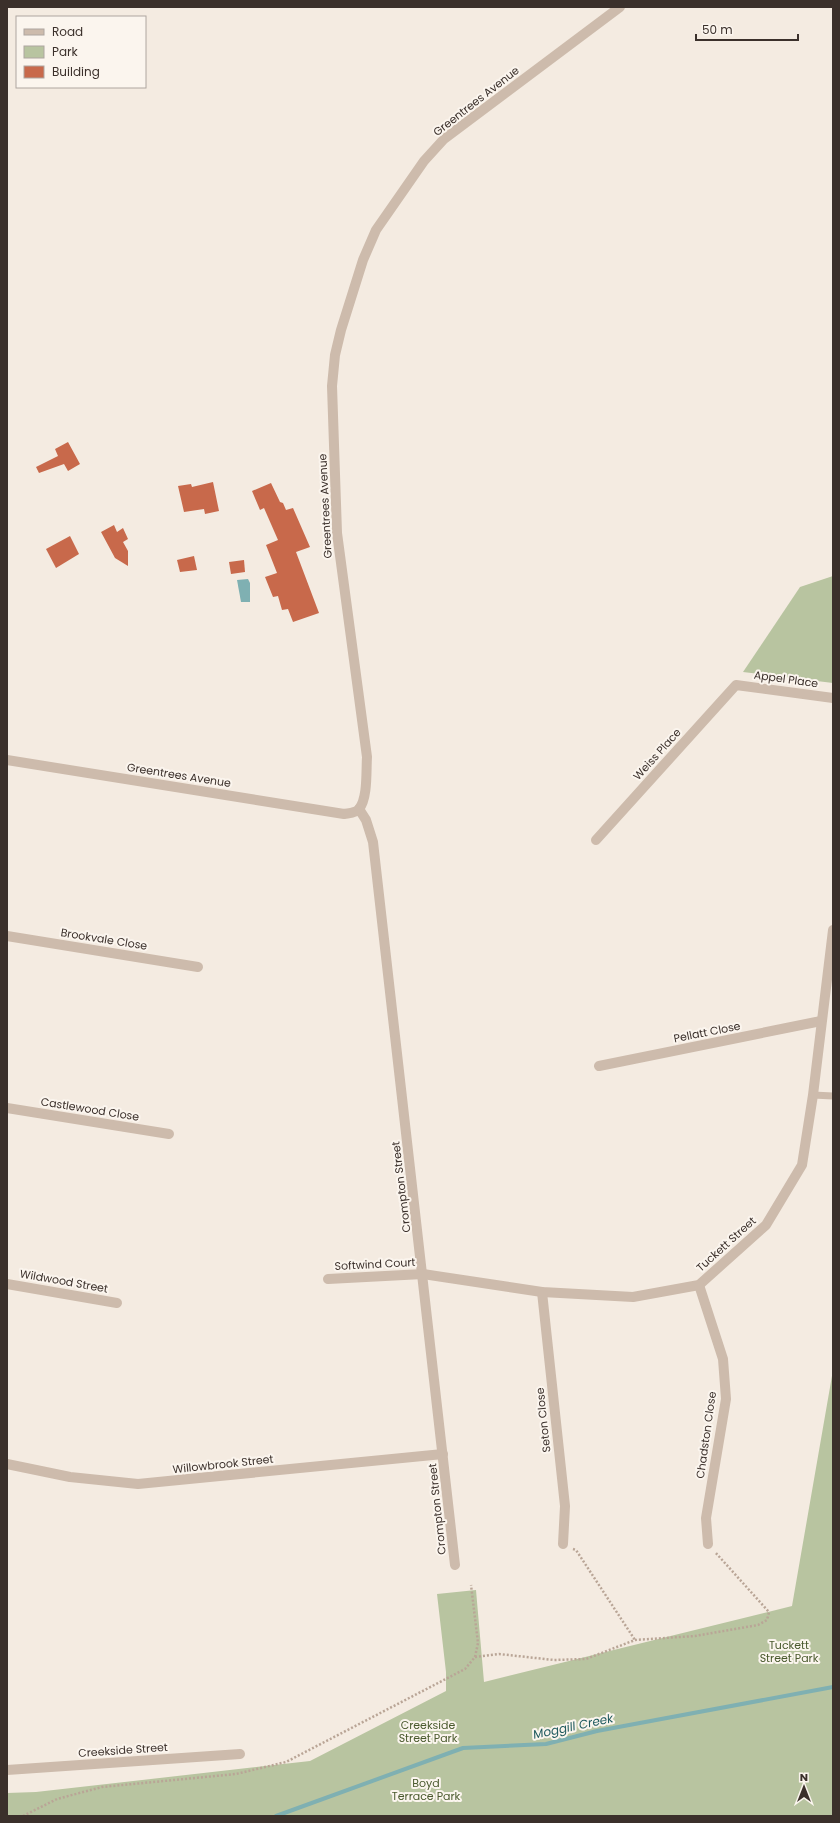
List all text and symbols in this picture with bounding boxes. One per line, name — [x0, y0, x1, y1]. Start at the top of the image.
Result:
legend — [16, 16, 146, 88]
scale bar — [696, 16, 798, 42]
text: 50 m — [702, 21, 733, 38]
text: Road — [52, 23, 83, 40]
text: Park — [52, 43, 79, 60]
street label: Greentrees Avenue — [430, 62, 522, 140]
text: Building — [52, 63, 100, 80]
street label: Greentrees Avenue — [314, 453, 336, 559]
street label: Appel Place — [753, 667, 819, 691]
street label: Weiss Place — [629, 724, 685, 783]
street label: Greentrees Avenue — [126, 759, 232, 791]
street label: Brookvale Close — [60, 924, 149, 954]
street label: Pellatt Close — [672, 1018, 742, 1046]
street label: Castlewood Close — [40, 1093, 141, 1125]
street label: Crompton Street — [387, 1141, 415, 1233]
street label: Tuckett Street — [693, 1213, 759, 1275]
street label: Softwind Court — [334, 1254, 416, 1274]
street label: Wildwood Street — [19, 1265, 109, 1297]
street label: Seton Close — [532, 1387, 554, 1453]
street label: Chadston Close — [692, 1390, 720, 1480]
street label: Willowbrook Street — [172, 1451, 274, 1477]
street label: Crompton Street — [424, 1463, 450, 1555]
park label: Tuckett Street Park — [760, 1637, 819, 1666]
water label: Moggill Creek — [531, 1709, 615, 1743]
park label: Creekside Street Park — [399, 1717, 458, 1746]
street label: Creekside Street — [78, 1739, 168, 1761]
north arrow — [784, 1767, 824, 1807]
text: N — [800, 1769, 808, 1785]
park label: Boyd Terrace Park — [392, 1775, 461, 1804]

